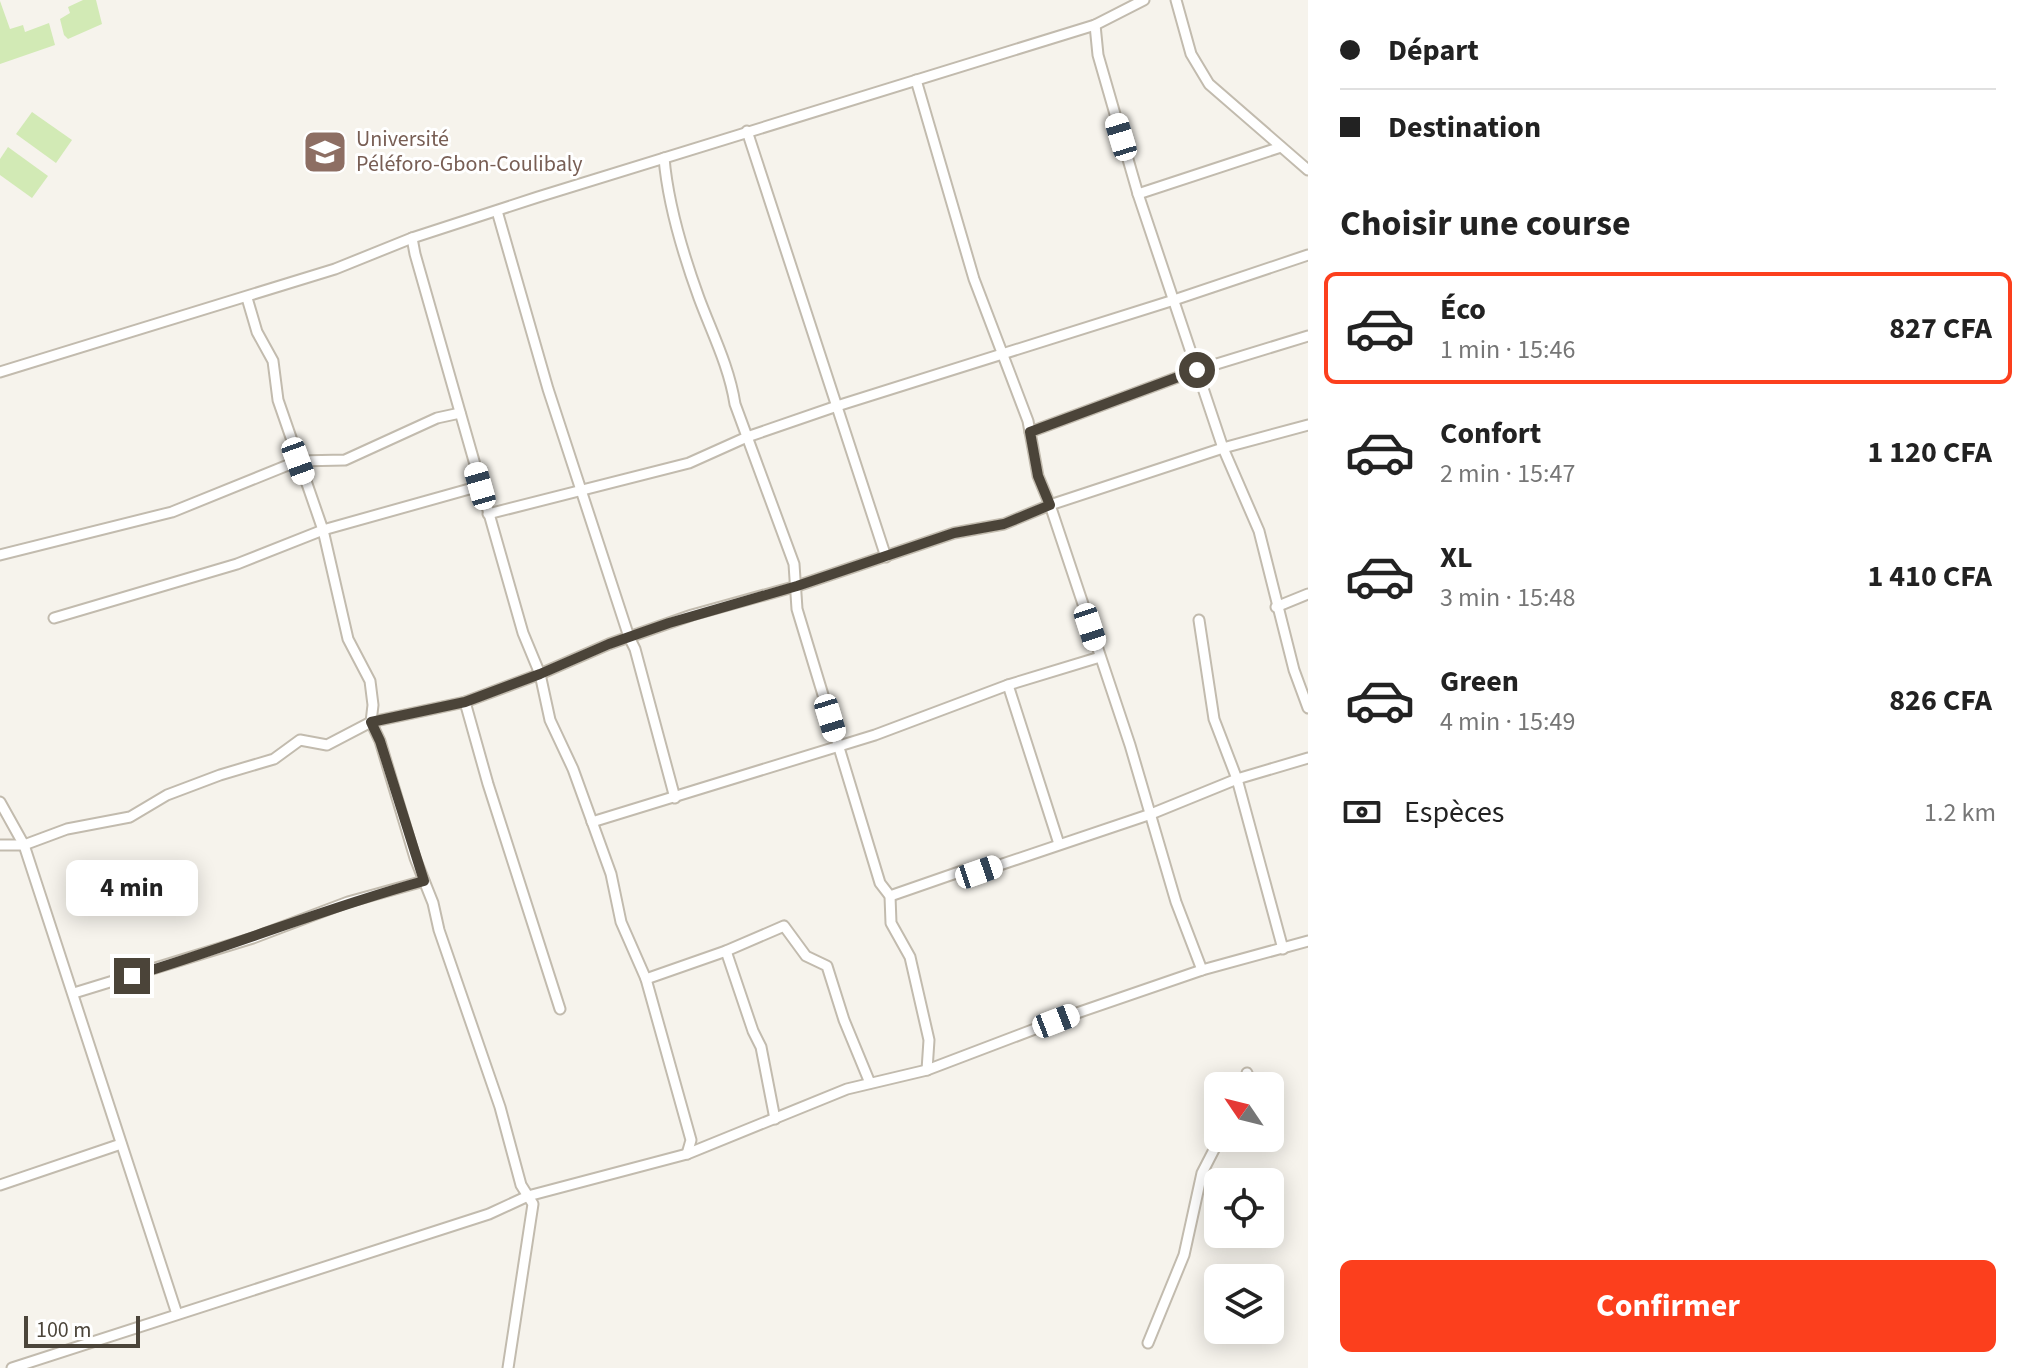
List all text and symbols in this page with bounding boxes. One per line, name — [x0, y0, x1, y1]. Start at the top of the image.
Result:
text: Départ — [1388, 29, 1479, 72]
text: Destination — [1388, 106, 1541, 149]
car — [1103, 111, 1139, 163]
place label: Université Péléforo-Gbon-Coulibaly — [356, 123, 583, 180]
school or university icon: Université Péléforo-Gbon-Coulibaly — [301, 128, 349, 176]
text: Choisir une course — [1340, 198, 1631, 249]
text: Éco — [1440, 288, 1486, 331]
icon: car — [1344, 292, 1416, 364]
text: 827 CFA — [1889, 307, 1992, 350]
text: 1 min · 15:46 — [1440, 331, 1575, 368]
route start — [1179, 352, 1215, 388]
text: Confort — [1440, 412, 1541, 455]
icon: car — [1344, 416, 1416, 488]
text: 1 120 CFA — [1867, 431, 1992, 474]
car — [279, 434, 317, 488]
text: 2 min · 15:47 — [1440, 455, 1575, 492]
car — [462, 460, 498, 512]
text: XL — [1440, 536, 1473, 579]
icon: car — [1344, 540, 1416, 612]
text: 1 410 CFA — [1867, 555, 1992, 598]
text: 3 min · 15:48 — [1440, 579, 1575, 616]
car — [1071, 600, 1109, 654]
text: Green — [1440, 660, 1519, 703]
icon: car — [1344, 664, 1416, 736]
text: 826 CFA — [1889, 679, 1992, 722]
car — [812, 692, 848, 744]
text: 4 min · 15:49 — [1440, 703, 1575, 740]
icon: cash — [1340, 790, 1384, 834]
text: Espèces — [1404, 791, 1504, 834]
text: 1.2 km — [1924, 794, 1996, 831]
car — [952, 853, 1006, 891]
callout: 4 min — [66, 860, 198, 916]
text: 4 min — [100, 869, 164, 906]
route end — [114, 958, 150, 994]
car — [1029, 1001, 1083, 1041]
north arrow — [1204, 1072, 1284, 1152]
map controls — [1204, 1072, 1284, 1344]
button: locate — [1204, 1168, 1284, 1248]
button: Confirmer — [1340, 1260, 1996, 1352]
button: layers — [1204, 1264, 1284, 1344]
scale bar — [24, 1312, 140, 1348]
text: 100 m — [36, 1314, 91, 1346]

